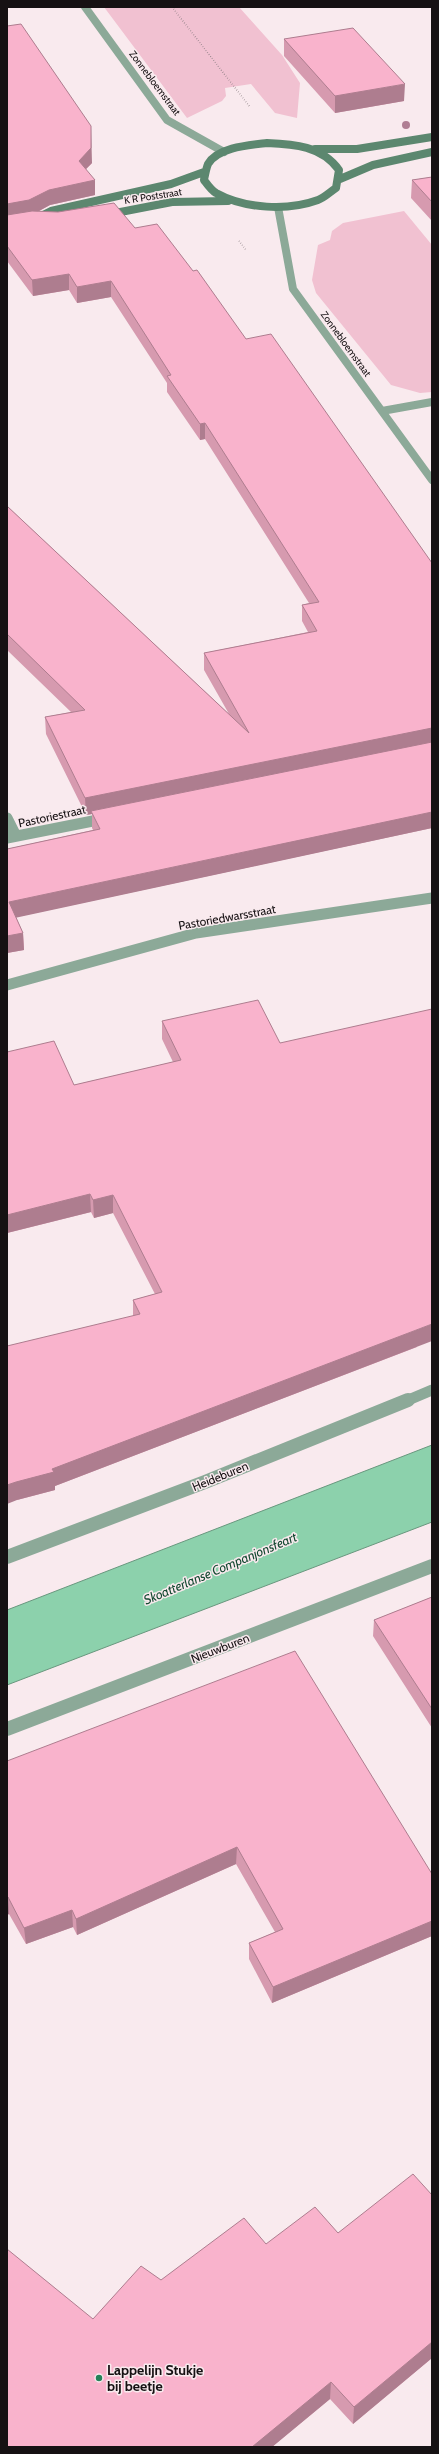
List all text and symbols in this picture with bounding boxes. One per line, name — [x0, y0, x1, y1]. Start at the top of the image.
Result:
street label: Zonnebloemstraat — [126, 48, 184, 118]
street label: K R Poststraat — [123, 185, 183, 207]
street label: Zonnebloemstraat — [318, 309, 374, 380]
street label: Pastoriestraat — [17, 802, 87, 830]
street label: Pastoriedwarsstraat — [177, 901, 277, 933]
street label: Heideburen — [190, 1458, 251, 1494]
water label: Skoatterlanse Companjonsfeart — [141, 1528, 300, 1609]
street label: Nieuwburen — [189, 1630, 252, 1666]
place label: Lappelijn Stukje bij beetje — [107, 2361, 203, 2395]
marker: Lappelijn Stukje bij beetje — [94, 2373, 104, 2383]

